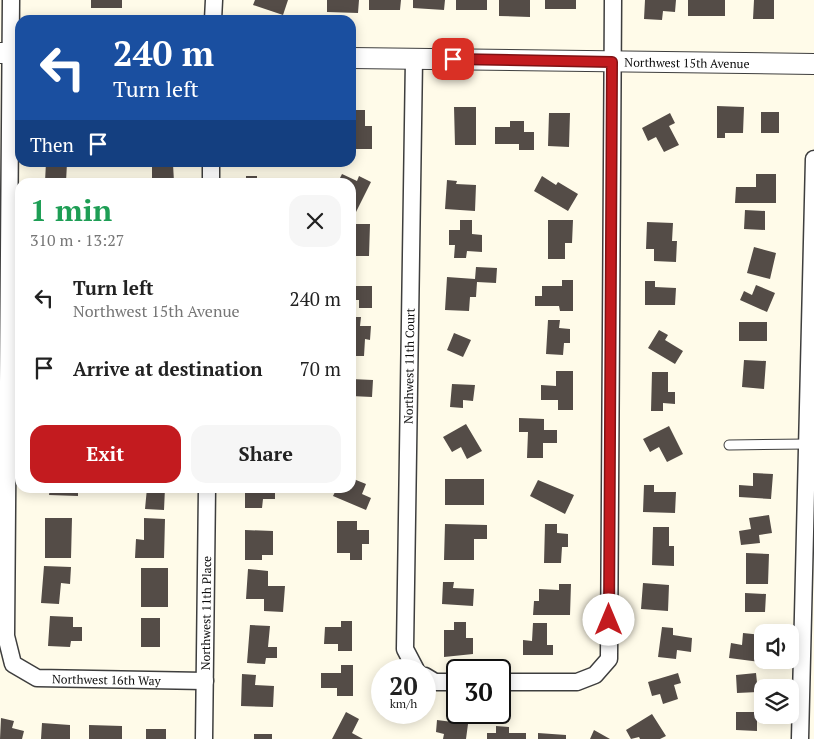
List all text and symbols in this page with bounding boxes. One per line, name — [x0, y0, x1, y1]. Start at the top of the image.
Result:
text: 240 m — [113, 30, 214, 76]
icon: left — [30, 35, 95, 100]
pin — [432, 38, 474, 80]
icon: arrive — [439, 45, 467, 73]
street label: Northwest 15th Avenue — [624, 54, 750, 71]
text: Turn left — [113, 74, 199, 103]
icon: arrive — [84, 130, 112, 158]
text: Then — [30, 132, 74, 157]
text: 1 min — [30, 190, 112, 230]
button: close — [289, 195, 341, 247]
text: 310 m · 13:27 — [30, 229, 124, 251]
text: Turn left — [73, 275, 154, 300]
icon: left — [30, 284, 58, 312]
text: 240 m — [290, 286, 341, 311]
text: Northwest 15th Avenue — [73, 300, 240, 322]
street label: Northwest 11th Court — [400, 307, 418, 424]
icon: arrive — [30, 354, 58, 382]
text: Arrive at destination — [73, 356, 262, 381]
text: 70 m — [300, 356, 341, 381]
button: Exit — [30, 425, 181, 483]
button: Share — [191, 425, 341, 483]
street label: Northwest 11th Place — [197, 556, 214, 670]
position arrow — [582, 593, 634, 645]
map controls — [754, 624, 799, 724]
button: sound — [754, 624, 799, 669]
speed limit sign: 30 — [446, 659, 511, 724]
text: 20 — [389, 669, 418, 702]
street label: Northwest 16th Way — [52, 671, 162, 688]
button: layers — [754, 679, 799, 724]
text: km/h — [390, 696, 417, 711]

